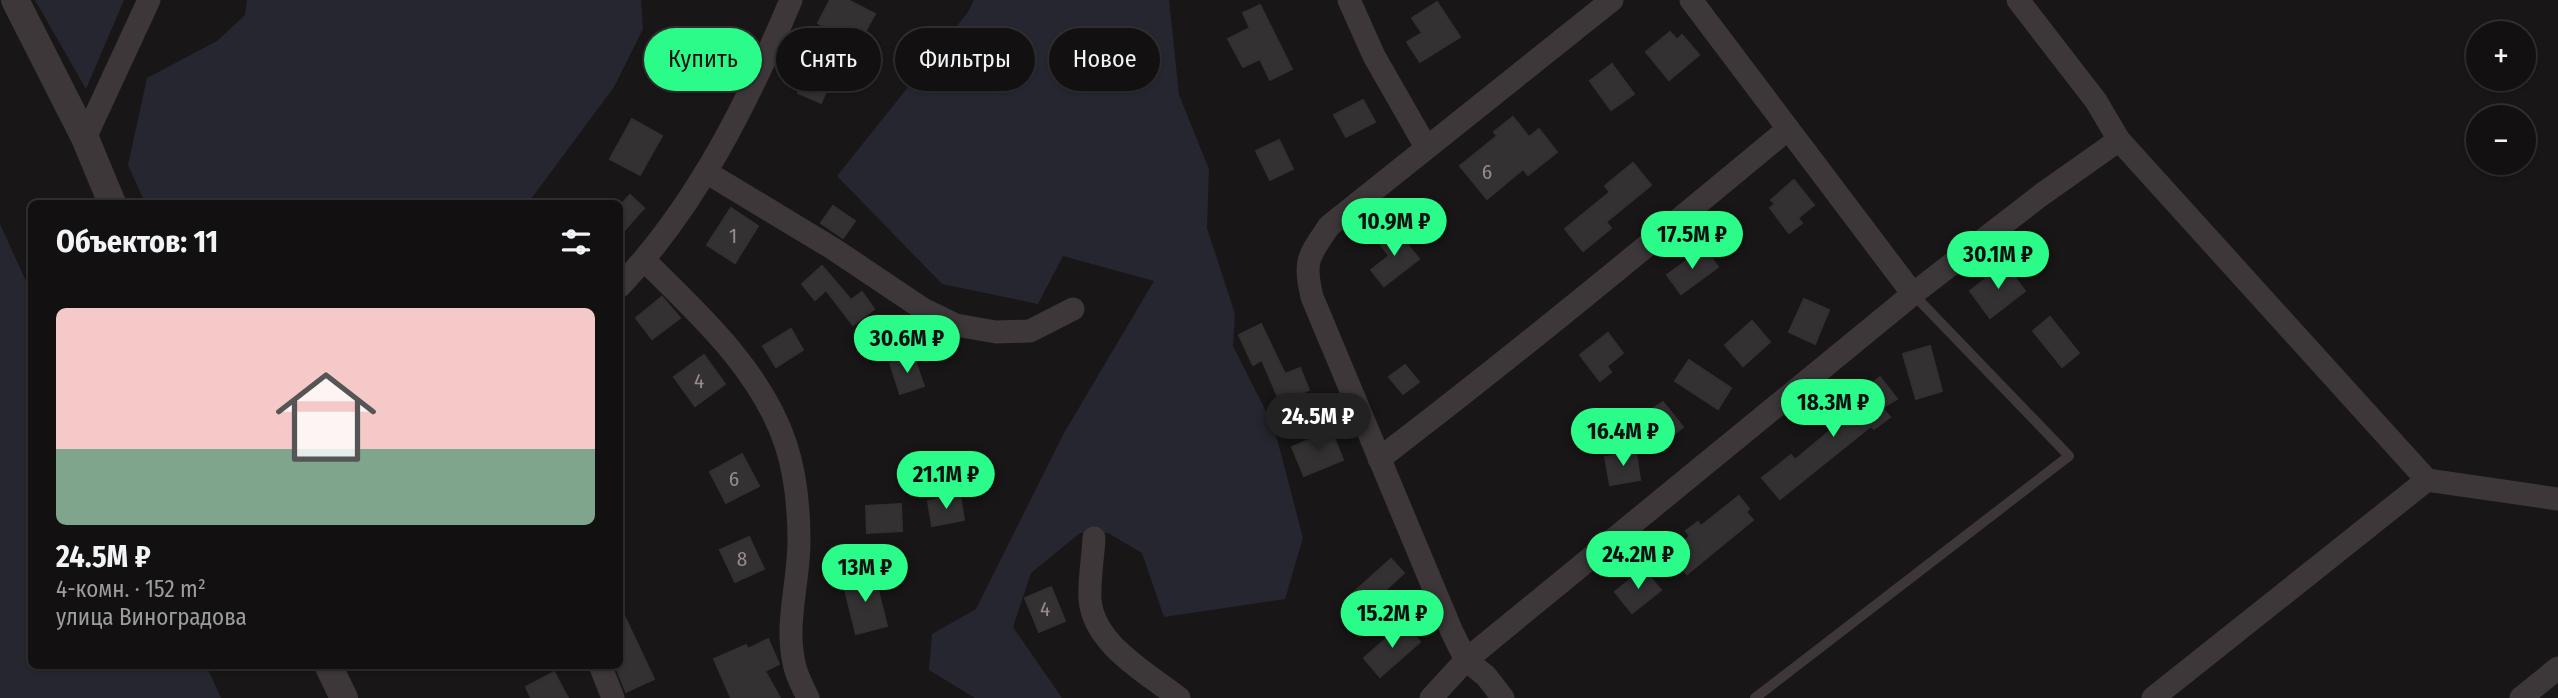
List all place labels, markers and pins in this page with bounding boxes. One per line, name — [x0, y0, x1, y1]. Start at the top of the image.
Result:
pin: 10.9M ₽ — [1329, 198, 1459, 258]
pin: 17.5M ₽ — [1627, 212, 1757, 271]
pin: 30.1M ₽ — [1933, 232, 2063, 291]
pin: 30.6M ₽ — [842, 316, 972, 375]
pin: 18.3M ₽ — [1768, 380, 1898, 439]
pin: 24.5M ₽ — [1253, 393, 1383, 453]
pin: 16.4M ₽ — [1558, 408, 1688, 468]
pin: 21.1M ₽ — [881, 452, 1011, 511]
pin: 24.2M ₽ — [1573, 532, 1703, 591]
pin: 13M ₽ — [816, 544, 914, 604]
pin: 15.2M ₽ — [1327, 590, 1457, 650]

